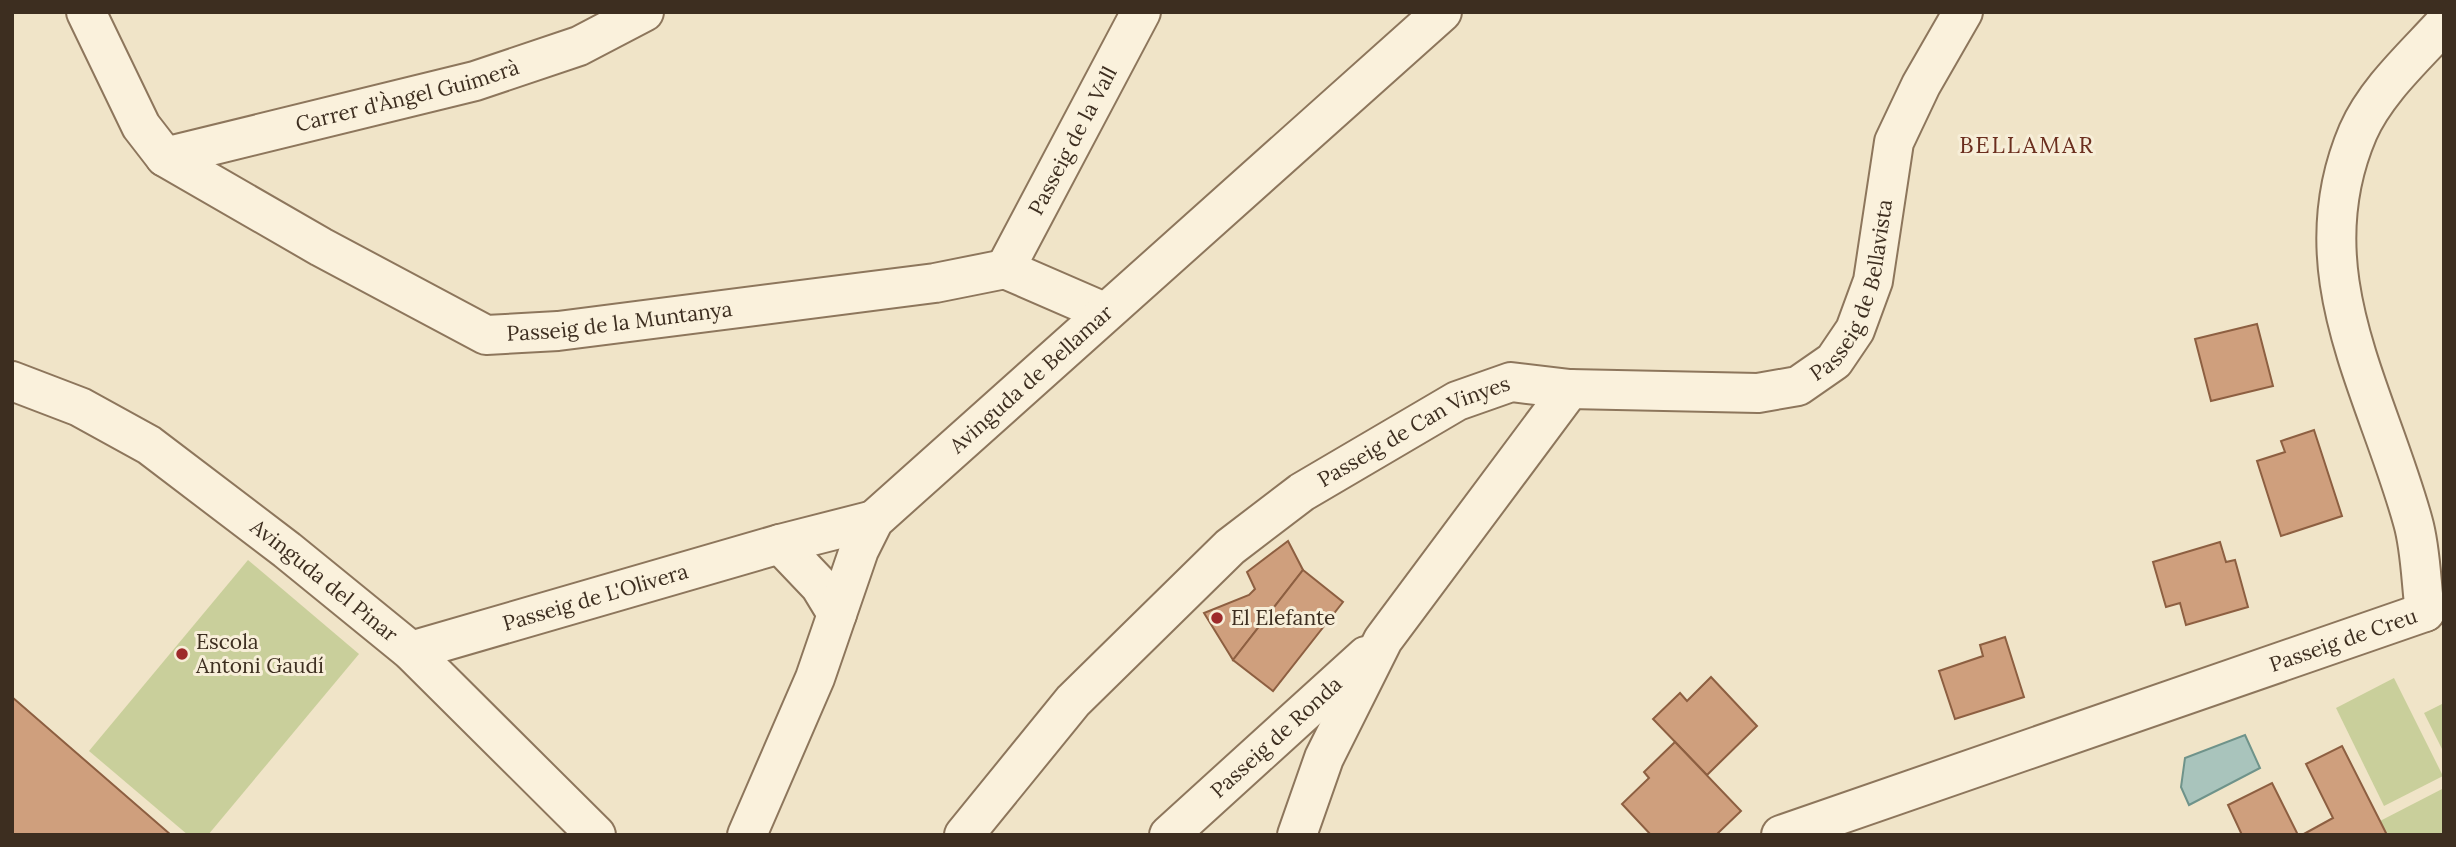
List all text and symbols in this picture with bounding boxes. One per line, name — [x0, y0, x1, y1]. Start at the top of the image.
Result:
street label: Carrer d'Àngel Guimerà — [293, 53, 523, 137]
street label: Passeig de la Vall — [1022, 62, 1123, 220]
district label: BELLAMAR — [1959, 130, 2095, 159]
street label: Passeig de Bellavista — [1804, 197, 1898, 387]
street label: Passeig de la Muntanya — [506, 295, 734, 347]
street label: Avinguda de Bellamar — [943, 299, 1118, 460]
street label: Passeig de Can Vinyes — [1313, 369, 1513, 493]
street label: Avinguda del Pinar — [244, 512, 403, 648]
street label: Passeig de L'Olivera — [499, 557, 691, 637]
street label: Passeig de Creu — [2266, 602, 2420, 678]
place label: El Elefante — [1231, 604, 1335, 631]
marker: El Elefante — [1209, 610, 1225, 626]
place label: Escola Antoni Gaudí — [195, 628, 324, 679]
marker: Escola Antoni Gaudí — [174, 646, 190, 662]
street label: Passeig de Ronda — [1205, 670, 1347, 804]

